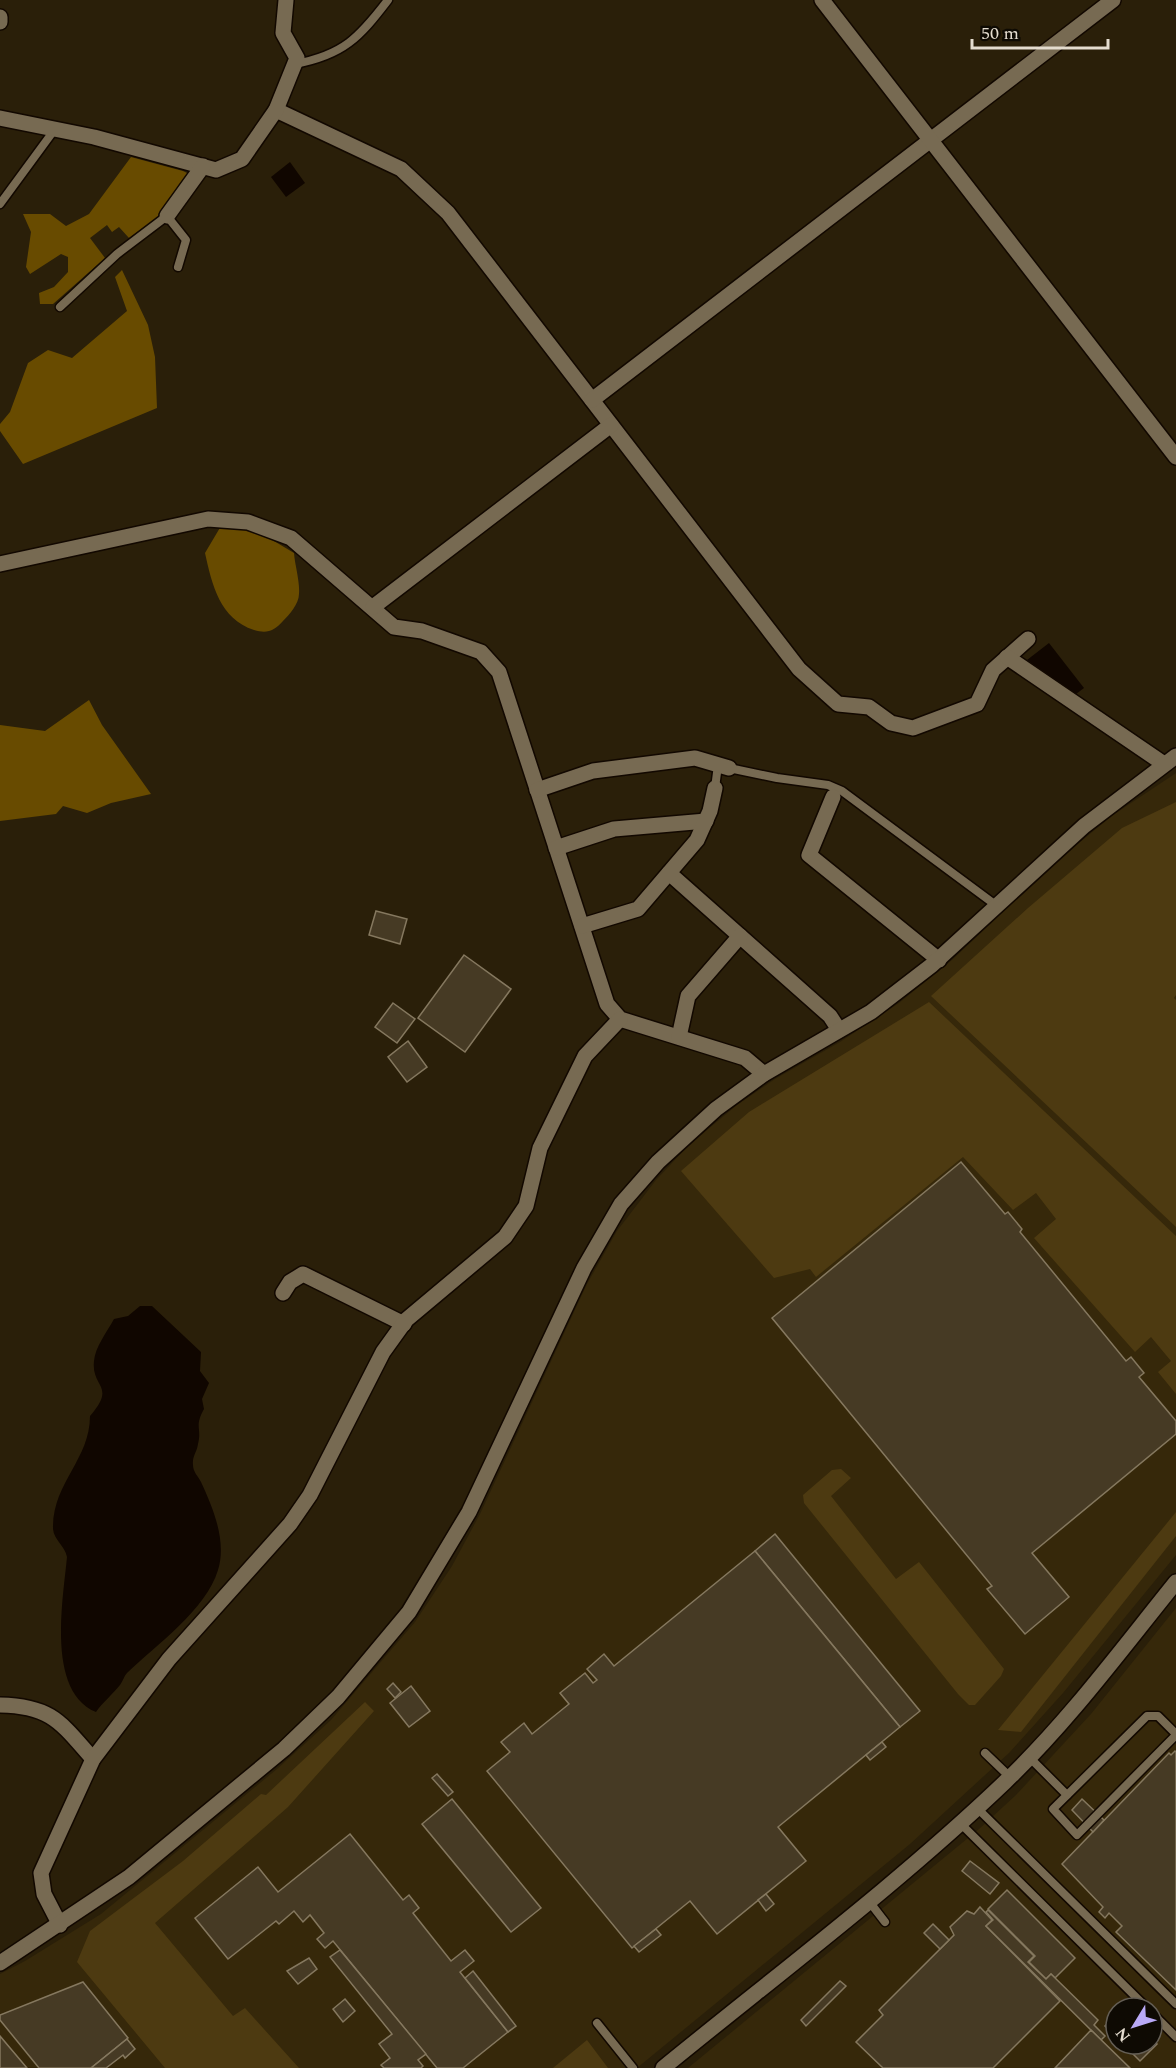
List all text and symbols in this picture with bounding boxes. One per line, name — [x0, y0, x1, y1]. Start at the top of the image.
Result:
scale bar — [972, 12, 1108, 50]
text: 50 m — [981, 20, 1019, 47]
north arrow — [1104, 1996, 1164, 2056]
text: N — [1109, 2022, 1136, 2047]

